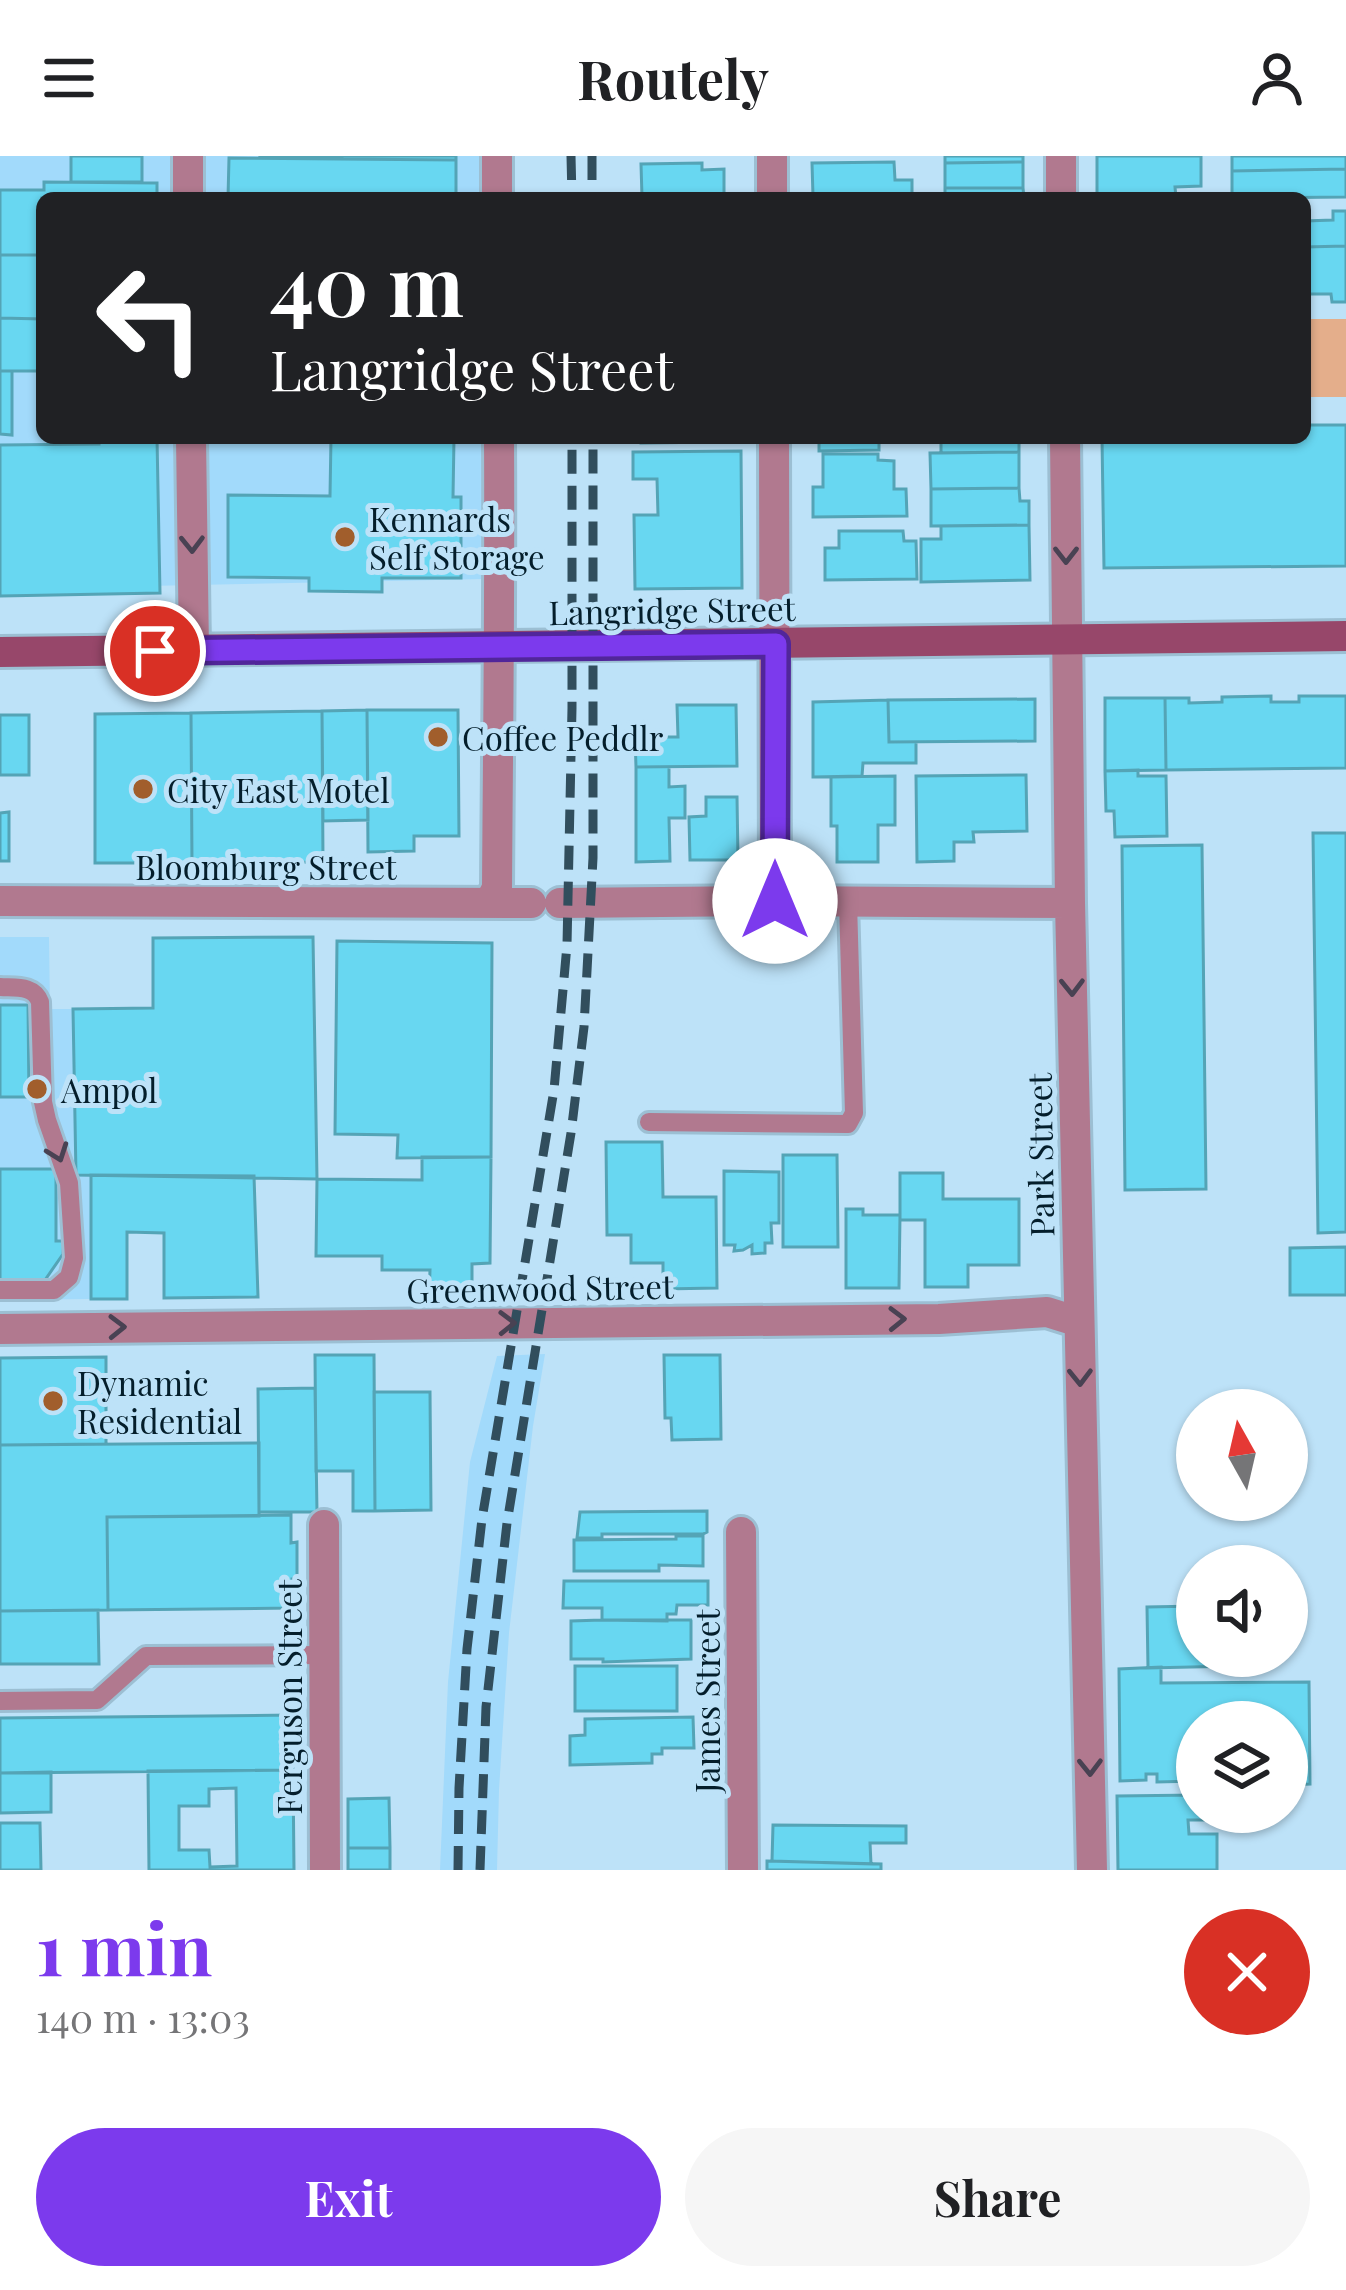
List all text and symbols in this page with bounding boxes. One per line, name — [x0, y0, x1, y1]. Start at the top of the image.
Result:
text: Routely — [577, 42, 769, 114]
icon: menu — [36, 45, 102, 111]
icon: person — [1244, 45, 1310, 111]
text: 40 m — [270, 226, 464, 338]
icon: left — [72, 240, 228, 396]
text: Langridge Street — [270, 333, 674, 405]
place label: Kennards Self Storage — [369, 496, 545, 578]
marker: Kennards Self Storage — [332, 524, 358, 550]
one-way arrow — [179, 535, 205, 554]
one-way arrow — [1052, 546, 1078, 565]
street label: Langridge Street — [548, 585, 797, 633]
pin — [104, 600, 206, 702]
icon: arrive — [122, 618, 188, 684]
place label: Coffee Peddlr — [462, 715, 664, 759]
marker: Coffee Peddlr — [425, 724, 451, 750]
place label: City East Motel — [167, 767, 390, 811]
marker: City East Motel — [130, 776, 156, 802]
position arrow — [712, 838, 838, 964]
street label: Bloomburg Street — [135, 844, 398, 888]
one-way arrow — [1058, 978, 1084, 997]
place label: Ampol — [60, 1067, 157, 1111]
street label: Park Street — [1016, 1071, 1062, 1237]
marker: Ampol — [24, 1076, 50, 1102]
one-way arrow — [44, 1141, 69, 1162]
street label: Greenwood Street — [406, 1263, 675, 1311]
one-way arrow — [889, 1306, 907, 1332]
one-way arrow — [498, 1311, 517, 1337]
one-way arrow — [108, 1315, 127, 1341]
place label: Dynamic Residential — [77, 1360, 242, 1442]
one-way arrow — [1066, 1368, 1092, 1387]
marker: Dynamic Residential — [40, 1388, 66, 1414]
north arrow — [1176, 1389, 1308, 1521]
map controls — [1176, 1389, 1308, 1833]
button: sound — [1176, 1545, 1308, 1677]
street label: Ferguson Street — [266, 1578, 310, 1815]
street label: James Street — [684, 1608, 728, 1794]
button: layers — [1176, 1701, 1308, 1833]
one-way arrow — [1076, 1758, 1102, 1777]
text: 1 min — [36, 1898, 212, 1994]
button: close — [1184, 1909, 1310, 2035]
text: 140 m · 13:03 — [36, 1991, 250, 2043]
button: Exit — [36, 2128, 661, 2266]
button: Share — [685, 2128, 1310, 2266]

